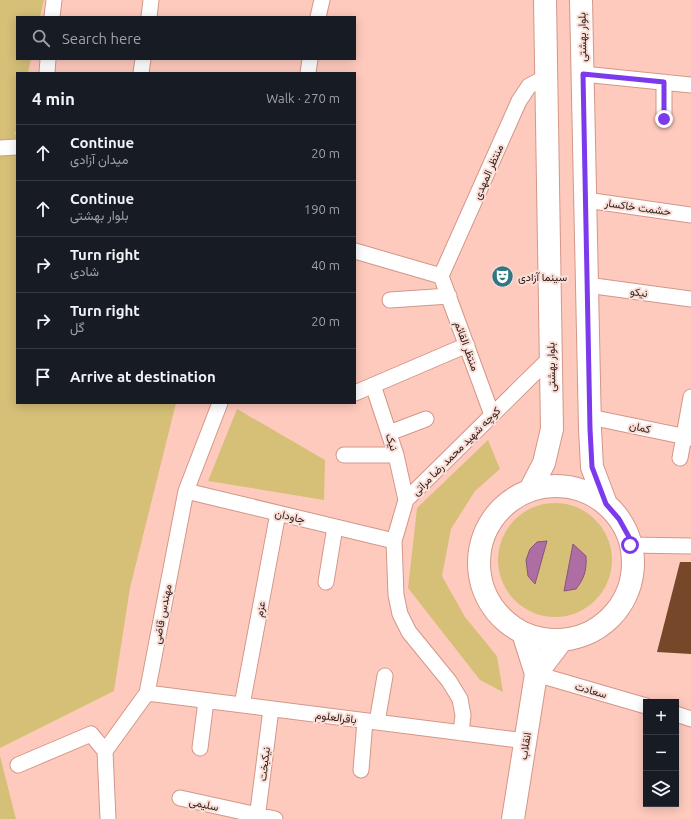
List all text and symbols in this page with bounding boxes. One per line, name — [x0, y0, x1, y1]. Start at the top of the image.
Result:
street label: بلوار بهشتی — [576, 12, 589, 62]
search box — [16, 16, 356, 60]
icon: search — [30, 27, 52, 49]
text: Search here — [62, 30, 141, 47]
text: 4 min — [32, 89, 75, 108]
text: Walk · 270 m — [266, 91, 340, 105]
route end — [655, 110, 673, 128]
text: Continue — [70, 134, 134, 151]
icon: ahead — [32, 142, 54, 164]
street label: منتظر المهدی — [471, 143, 506, 202]
text: 20 m — [311, 146, 340, 160]
text: میدان آزادی — [70, 152, 128, 166]
text: Continue — [70, 190, 134, 207]
street label: حشمت خاکسار — [603, 196, 672, 219]
icon: ahead — [32, 198, 54, 220]
text: 190 m — [304, 202, 340, 216]
text: بلوار بهشتی — [70, 208, 129, 222]
text: Turn right — [70, 246, 140, 263]
icon: right — [32, 254, 54, 276]
text: 40 m — [311, 258, 340, 272]
text: شادی — [70, 264, 99, 278]
theatre icon: سینما آزادی — [490, 264, 516, 290]
place label: سینما آزادی — [518, 271, 568, 284]
street label: نیکو — [629, 285, 649, 300]
text: Turn right — [70, 302, 140, 319]
icon: right — [32, 310, 54, 332]
text: 20 m — [311, 314, 340, 328]
street label: منتظر القائم — [451, 319, 482, 373]
text: گل — [70, 320, 84, 334]
street label: بلوار بهشتی — [545, 342, 558, 392]
icon: arrive — [32, 366, 54, 388]
text: Arrive at destination — [70, 368, 216, 385]
street label: کوچه شهید محمد رضا مراتی — [409, 404, 504, 499]
street label: کمان — [628, 419, 652, 435]
street label: نیک — [383, 432, 400, 452]
street label: جاودان — [274, 507, 306, 526]
route start — [621, 536, 639, 554]
street label: مهندس قاضی — [150, 583, 175, 645]
street label: عزم — [253, 600, 269, 618]
street label: سعادت — [574, 680, 609, 700]
map controls — [643, 699, 679, 807]
button: + — [643, 699, 679, 735]
street label: باقرالعلوم — [314, 709, 357, 727]
street label: انقلاب — [517, 732, 534, 761]
button: − — [643, 735, 679, 771]
street label: نیکبخت — [256, 746, 273, 782]
button: layers — [643, 771, 679, 807]
street label: سلیمی — [188, 795, 220, 814]

